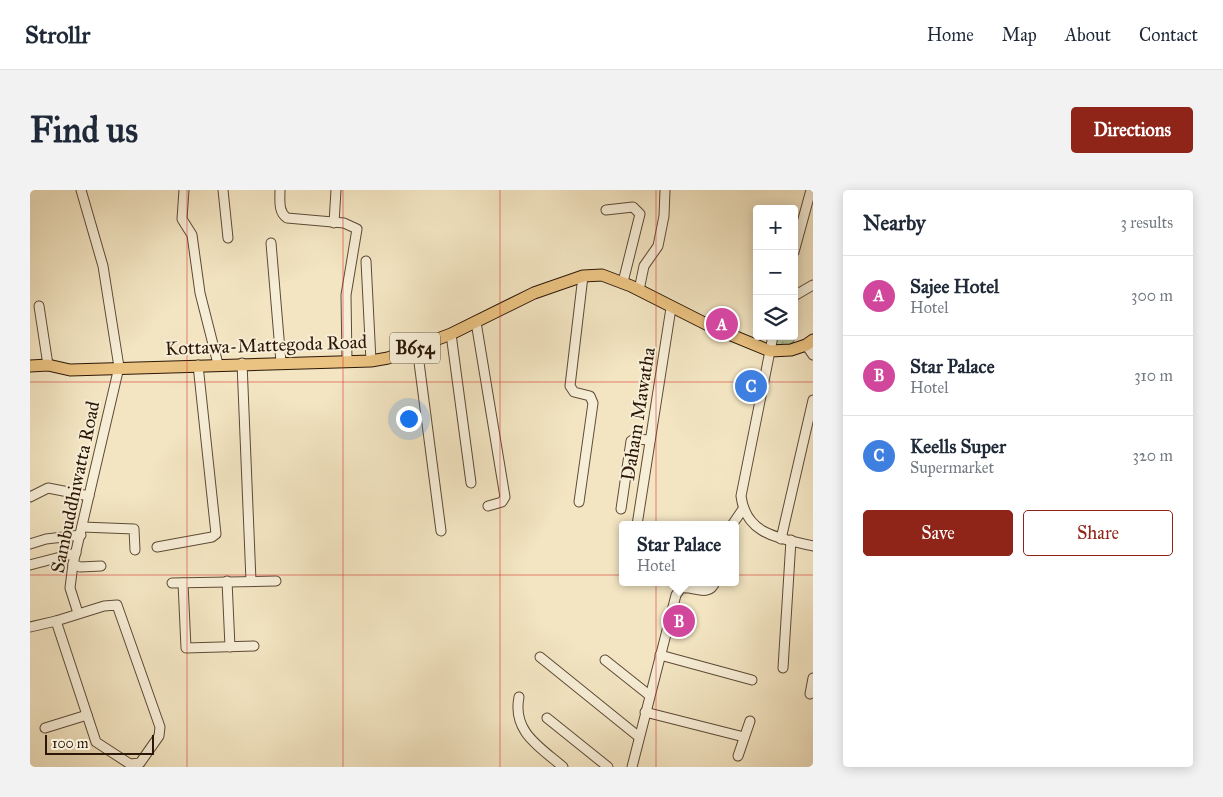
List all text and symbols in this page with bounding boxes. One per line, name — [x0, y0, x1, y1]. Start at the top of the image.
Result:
text: Strollr — [25, 20, 90, 50]
text: Home — [927, 24, 974, 46]
text: Map — [1002, 24, 1037, 46]
text: About — [1065, 24, 1111, 46]
text: Contact — [1139, 24, 1198, 46]
button: Directions — [1071, 107, 1193, 153]
text: Find us — [30, 109, 138, 152]
map controls — [753, 205, 798, 340]
button: + — [753, 205, 798, 250]
text: Nearby — [863, 210, 926, 236]
text: 3 results — [1120, 213, 1173, 232]
button: − — [753, 250, 798, 295]
text: Sajee Hotel — [910, 275, 999, 298]
text: A — [874, 286, 884, 305]
text: 300 m — [1131, 286, 1173, 305]
button: layers — [753, 295, 798, 340]
text: Hotel — [910, 298, 948, 317]
pin: A — [706, 305, 738, 343]
street label: Kottawa-Mattegoda Road — [165, 330, 368, 361]
road number: B654 — [390, 332, 440, 364]
street label: Daham Mawatha — [616, 345, 660, 482]
text: Star Palace — [910, 355, 995, 378]
text: B — [874, 366, 884, 385]
text: 310 m — [1134, 366, 1173, 385]
pin: C — [735, 367, 767, 405]
text: Hotel — [910, 378, 948, 397]
street label: Sambuddhiwatta Road — [46, 398, 105, 575]
your location — [396, 406, 422, 432]
text: Keells Super — [910, 435, 1006, 458]
text: C — [874, 446, 884, 465]
text: 320 m — [1133, 446, 1173, 465]
text: Supermarket — [910, 458, 994, 477]
button: Save — [863, 510, 1013, 556]
button: Share — [1023, 510, 1173, 556]
popup — [619, 521, 739, 586]
text: Star Palace — [637, 533, 721, 556]
text: Hotel — [637, 556, 675, 575]
pin: B — [663, 602, 695, 640]
scale bar — [45, 732, 154, 755]
text: 100 m — [52, 735, 89, 752]

